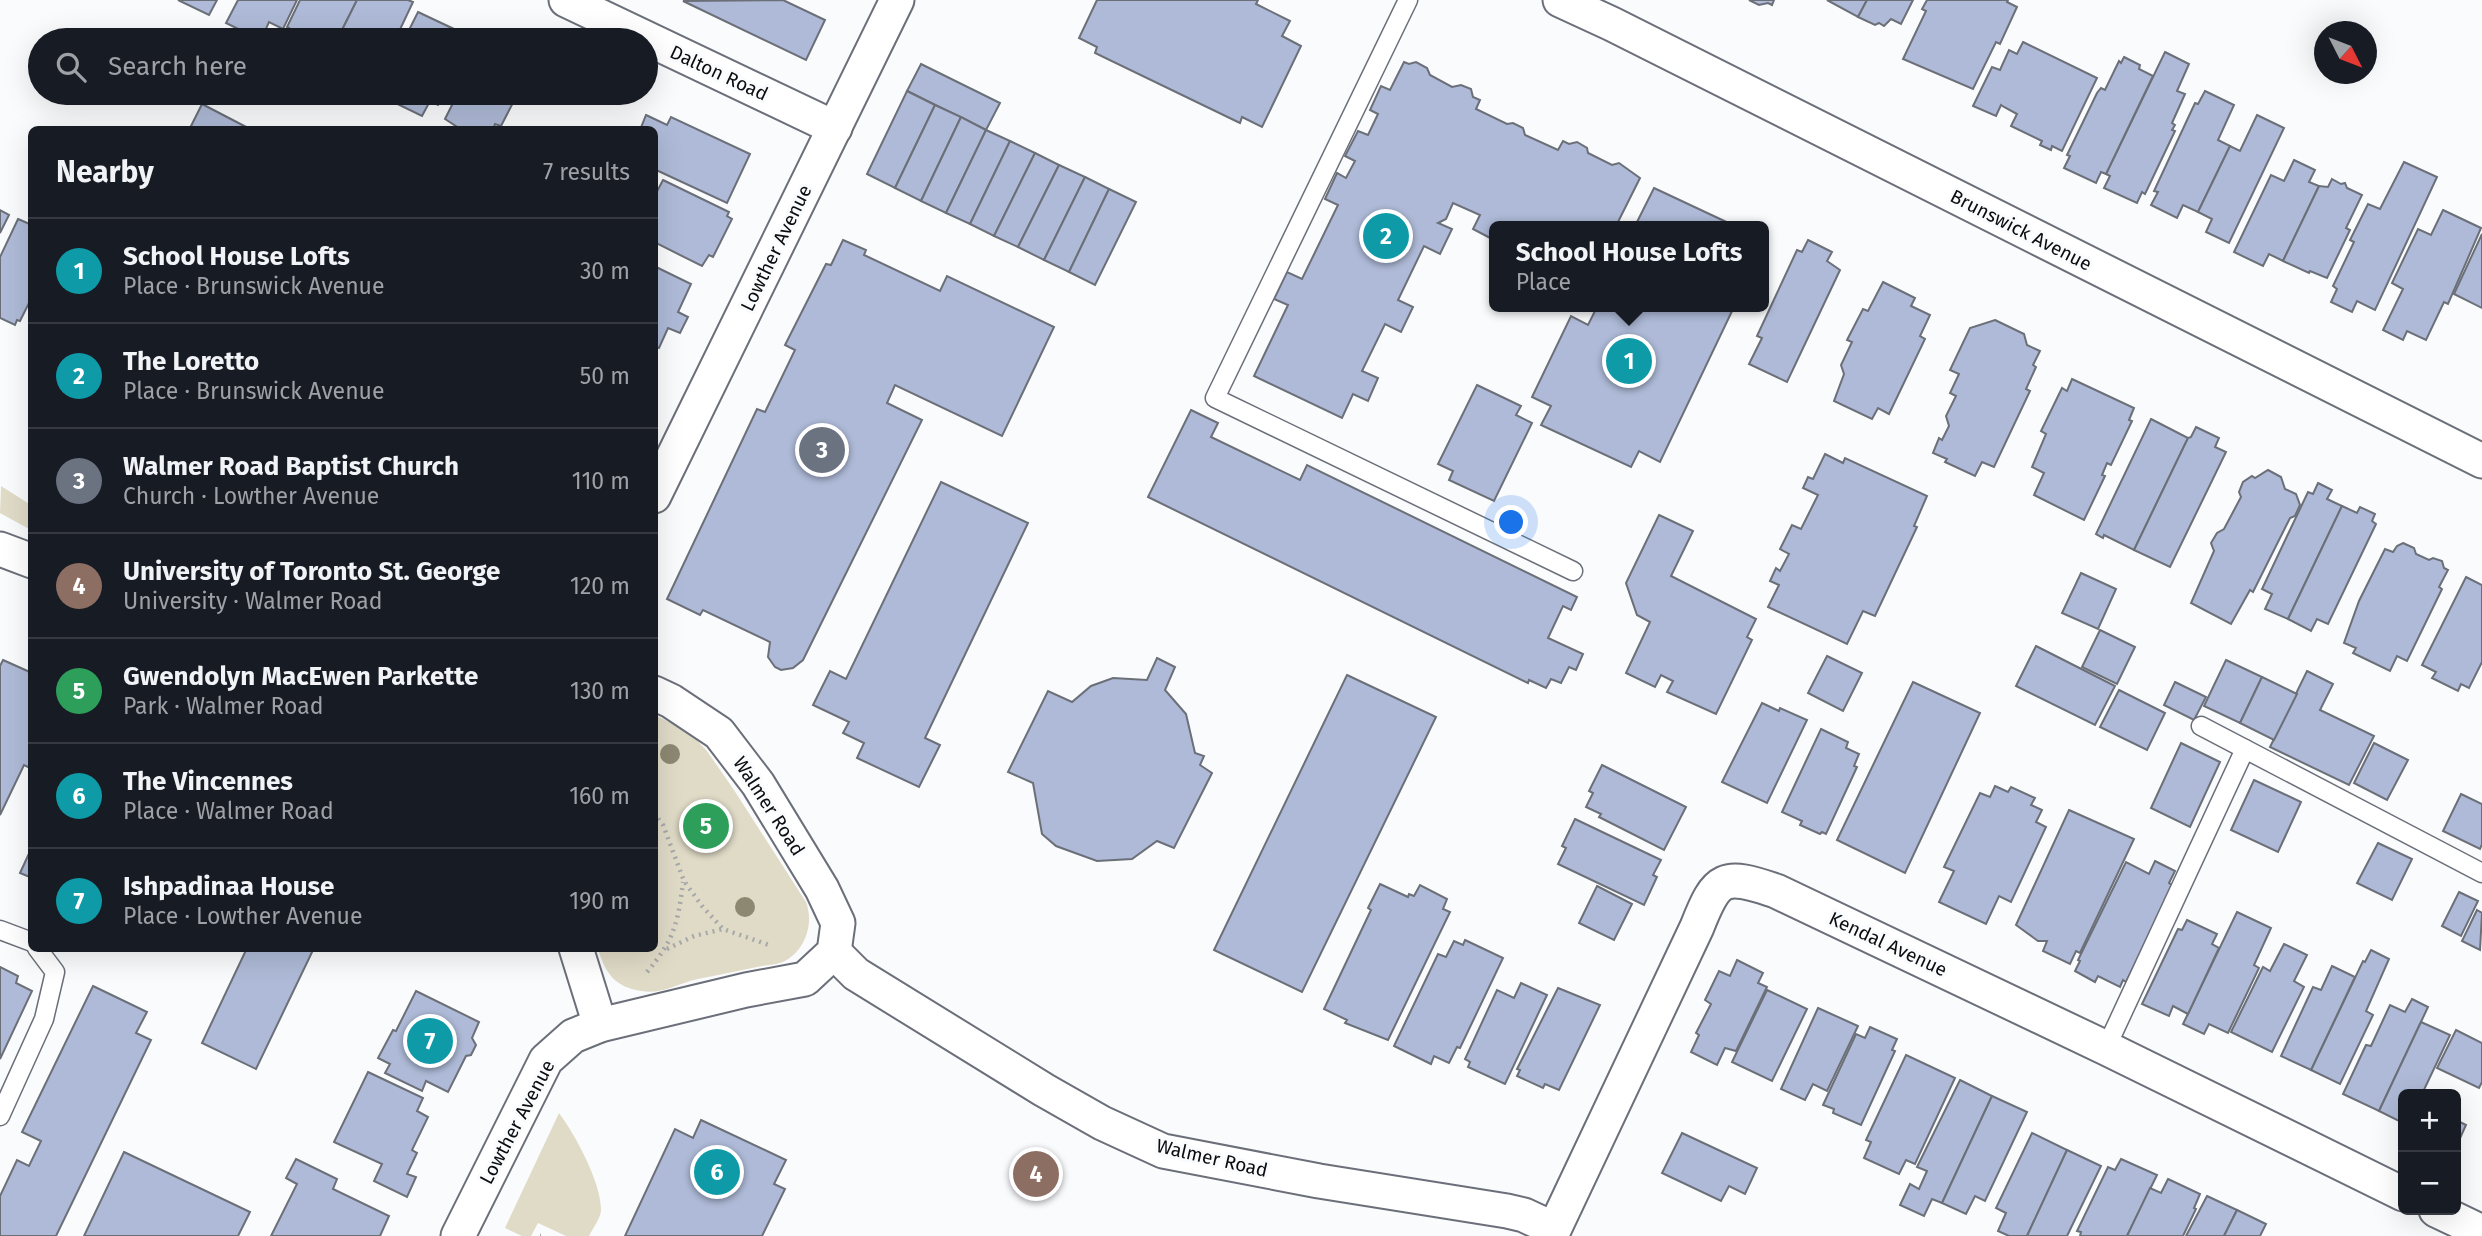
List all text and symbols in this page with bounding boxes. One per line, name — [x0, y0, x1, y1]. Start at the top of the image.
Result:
north arrow — [2314, 21, 2377, 84]
search box — [28, 28, 658, 105]
street label: Dalton Road — [666, 40, 772, 106]
icon: search — [52, 48, 90, 86]
text: Search here — [108, 51, 247, 82]
text: Nearby — [56, 154, 154, 190]
text: 7 results — [543, 158, 630, 186]
street label: Lowther Avenue — [736, 181, 816, 315]
street label: Brunswick Avenue — [1946, 184, 2096, 276]
pin: 2 — [1363, 210, 1409, 262]
popup — [1489, 221, 1769, 312]
text: School House Lofts — [1516, 237, 1742, 268]
text: School House Lofts — [123, 241, 350, 272]
text: 1 — [74, 257, 84, 285]
text: 30 m — [580, 257, 630, 285]
text: Place — [1516, 268, 1571, 296]
text: Place · Brunswick Avenue — [123, 272, 385, 300]
pin: 1 — [1606, 335, 1652, 387]
text: The Loretto — [123, 346, 259, 377]
text: 2 — [73, 362, 85, 390]
text: 50 m — [580, 362, 630, 390]
text: Place · Brunswick Avenue — [123, 377, 385, 405]
pin: 3 — [799, 424, 845, 476]
text: Walmer Road Baptist Church — [123, 451, 459, 482]
text: 3 — [73, 467, 85, 495]
text: 110 m — [572, 467, 630, 495]
text: Church · Lowther Avenue — [123, 482, 379, 510]
your location — [1494, 505, 1528, 539]
text: University of Toronto St. George — [123, 556, 500, 587]
text: 4 — [73, 572, 86, 600]
text: 120 m — [570, 572, 630, 600]
text: University · Walmer Road — [123, 587, 383, 615]
text: Gwendolyn MacEwen Parkette — [123, 661, 478, 692]
text: 5 — [73, 677, 85, 705]
text: 130 m — [570, 677, 630, 705]
text: Park · Walmer Road — [123, 692, 324, 720]
street label: Walmer Road — [728, 752, 810, 860]
text: The Vincennes — [123, 766, 293, 797]
text: 6 — [73, 782, 85, 810]
text: 160 m — [569, 782, 630, 810]
text: Place · Walmer Road — [123, 797, 334, 825]
pin: 5 — [683, 800, 729, 852]
text: Ishpadinaa House — [123, 871, 334, 902]
text: 7 — [74, 887, 84, 915]
text: 190 m — [569, 887, 630, 915]
text: Place · Lowther Avenue — [123, 902, 362, 930]
street label: Kendal Avenue — [1825, 907, 1951, 981]
pin: 7 — [407, 1015, 453, 1067]
street label: Lowther Avenue — [475, 1056, 559, 1188]
map controls — [2398, 1089, 2461, 1215]
button: + — [2398, 1089, 2461, 1152]
street label: Walmer Road — [1154, 1134, 1270, 1182]
pin: 6 — [694, 1146, 740, 1198]
pin: 4 — [1013, 1148, 1059, 1200]
button: − — [2398, 1152, 2461, 1215]

